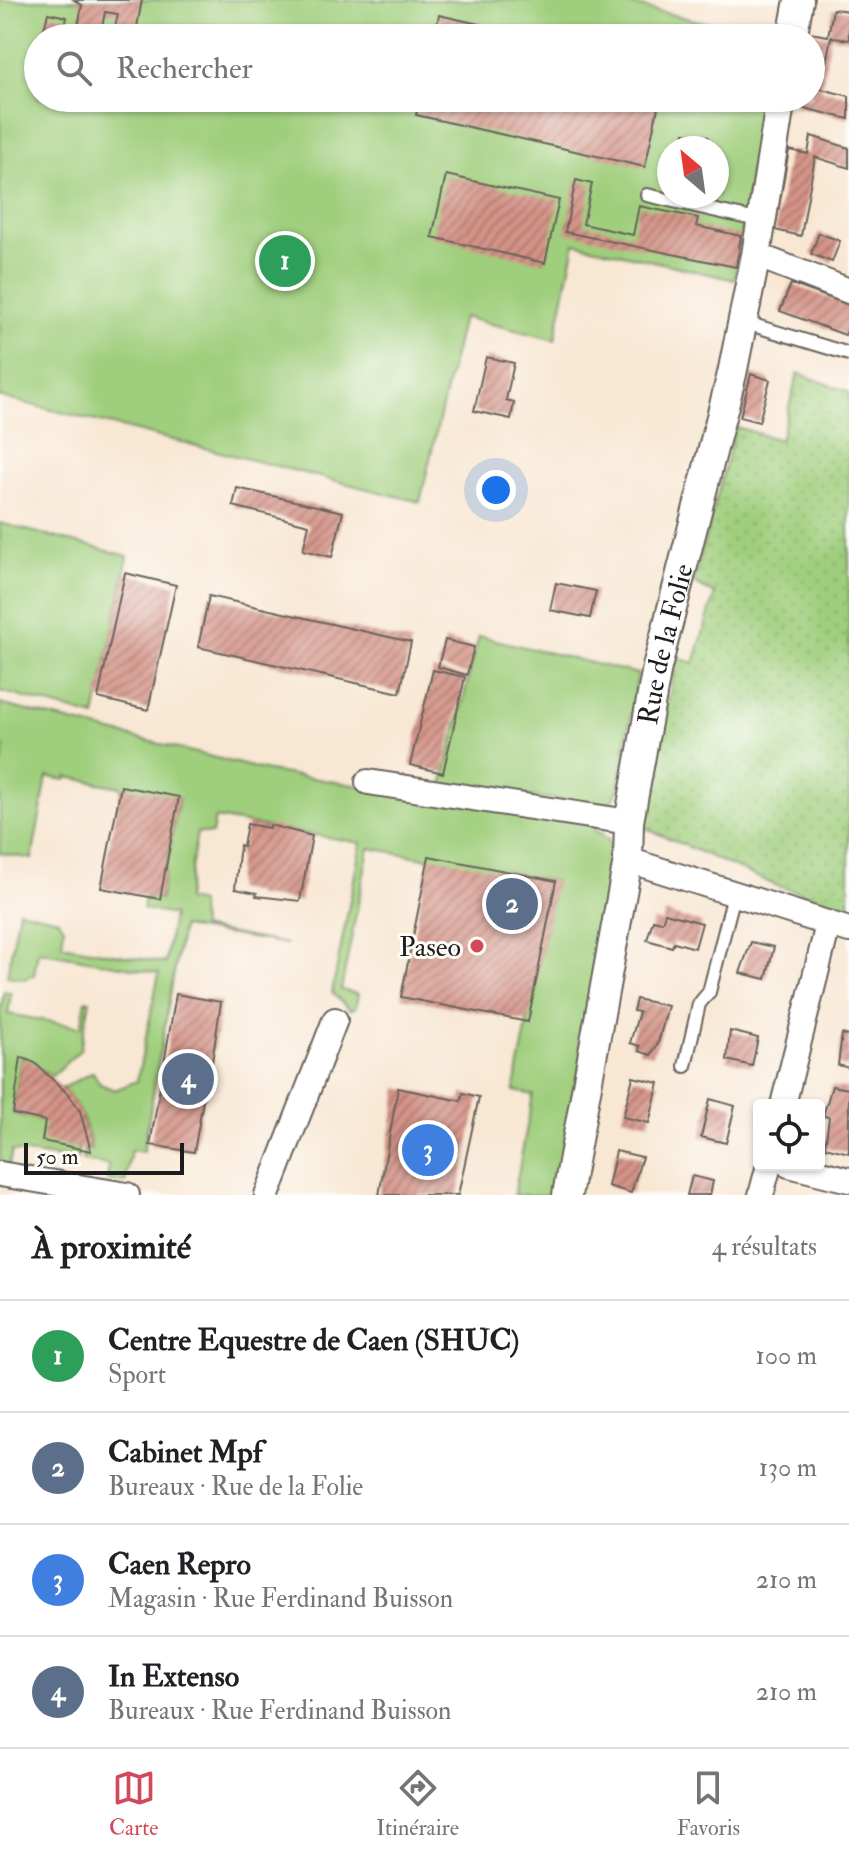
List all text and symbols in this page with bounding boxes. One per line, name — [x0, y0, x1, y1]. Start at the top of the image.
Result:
search box — [24, 24, 825, 112]
icon: search — [52, 46, 96, 90]
text: Rechercher — [116, 50, 253, 87]
north arrow — [657, 136, 729, 208]
pin: 1 — [259, 231, 311, 291]
your location — [476, 470, 516, 510]
street label: Rue de la Folie — [631, 560, 702, 728]
pin: 2 — [486, 874, 538, 934]
place label: Paseo — [399, 930, 461, 965]
marker: Paseo — [468, 937, 486, 955]
pin: 4 — [162, 1049, 214, 1109]
map controls — [753, 1099, 825, 1171]
button: locate — [753, 1099, 825, 1171]
pin: 3 — [402, 1120, 454, 1180]
scale bar — [24, 1139, 184, 1175]
text: 50 m — [36, 1143, 78, 1171]
text: À proximité — [32, 1226, 191, 1269]
text: 4 résultats — [712, 1231, 817, 1263]
text: Centre Equestre de Caen (SHUC) — [108, 1322, 519, 1359]
text: 1 — [53, 1340, 63, 1372]
text: 100 m — [756, 1340, 817, 1372]
text: Sport — [108, 1359, 166, 1391]
text: Cabinet Mpf — [108, 1434, 262, 1471]
text: 2 — [51, 1452, 65, 1484]
text: 130 m — [759, 1452, 817, 1484]
text: Bureaux · Rue de la Folie — [108, 1471, 363, 1503]
text: Caen Repro — [108, 1546, 251, 1583]
text: 3 — [53, 1564, 63, 1596]
text: 210 m — [756, 1564, 817, 1596]
text: Magasin · Rue Ferdinand Buisson — [108, 1583, 453, 1615]
text: In Extenso — [108, 1658, 239, 1695]
text: 4 — [51, 1676, 65, 1708]
text: 210 m — [756, 1676, 817, 1708]
text: Bureaux · Rue Ferdinand Buisson — [108, 1695, 452, 1727]
tab: Carte — [109, 1766, 159, 1842]
tab: Itinéraire — [376, 1766, 459, 1842]
tab: Favoris — [677, 1766, 740, 1842]

